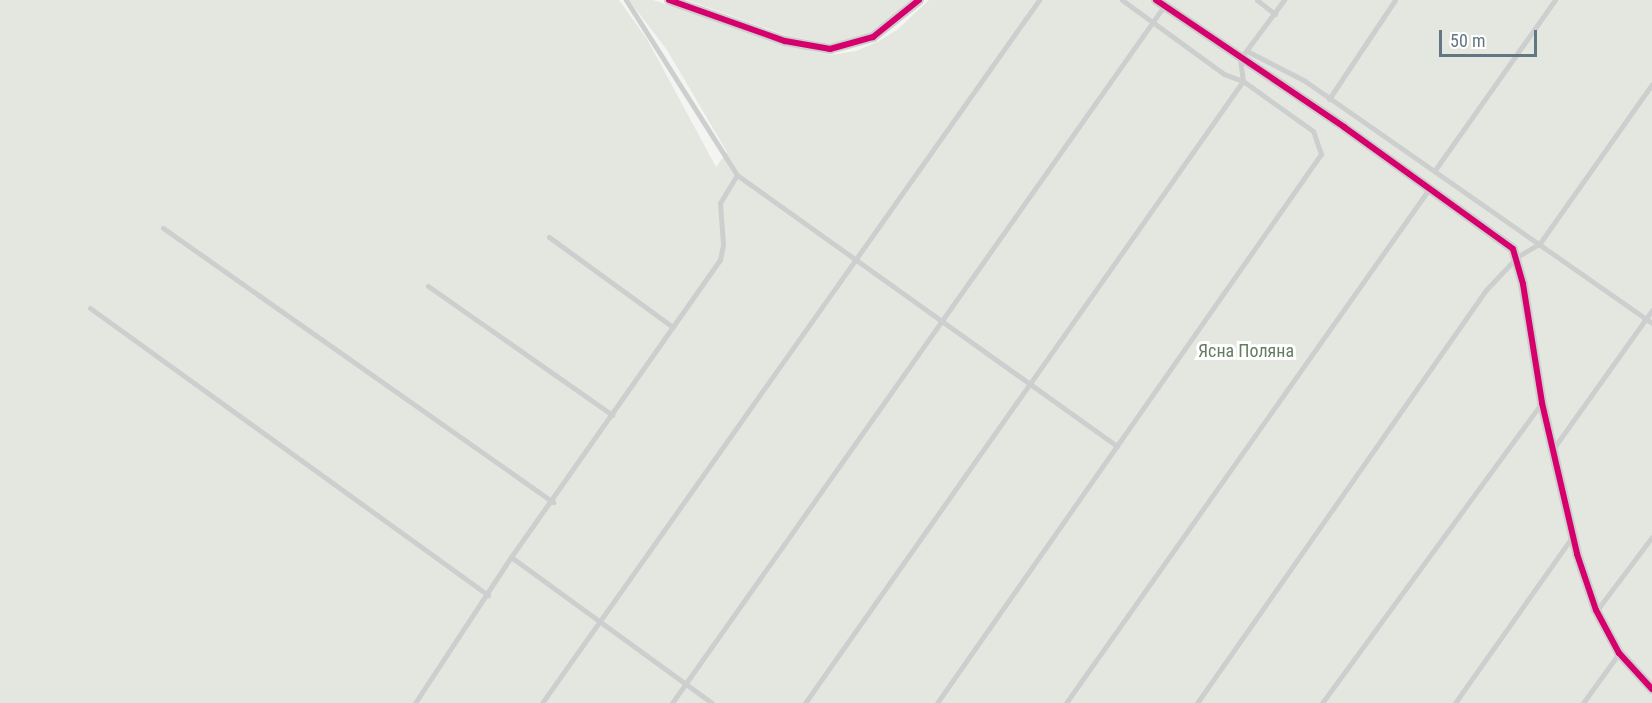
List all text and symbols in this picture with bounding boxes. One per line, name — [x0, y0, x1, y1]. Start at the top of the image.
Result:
scale bar — [1442, 18, 1540, 56]
text: 50 m — [1450, 30, 1485, 51]
park label: Ясна Поляна — [1198, 340, 1294, 362]

